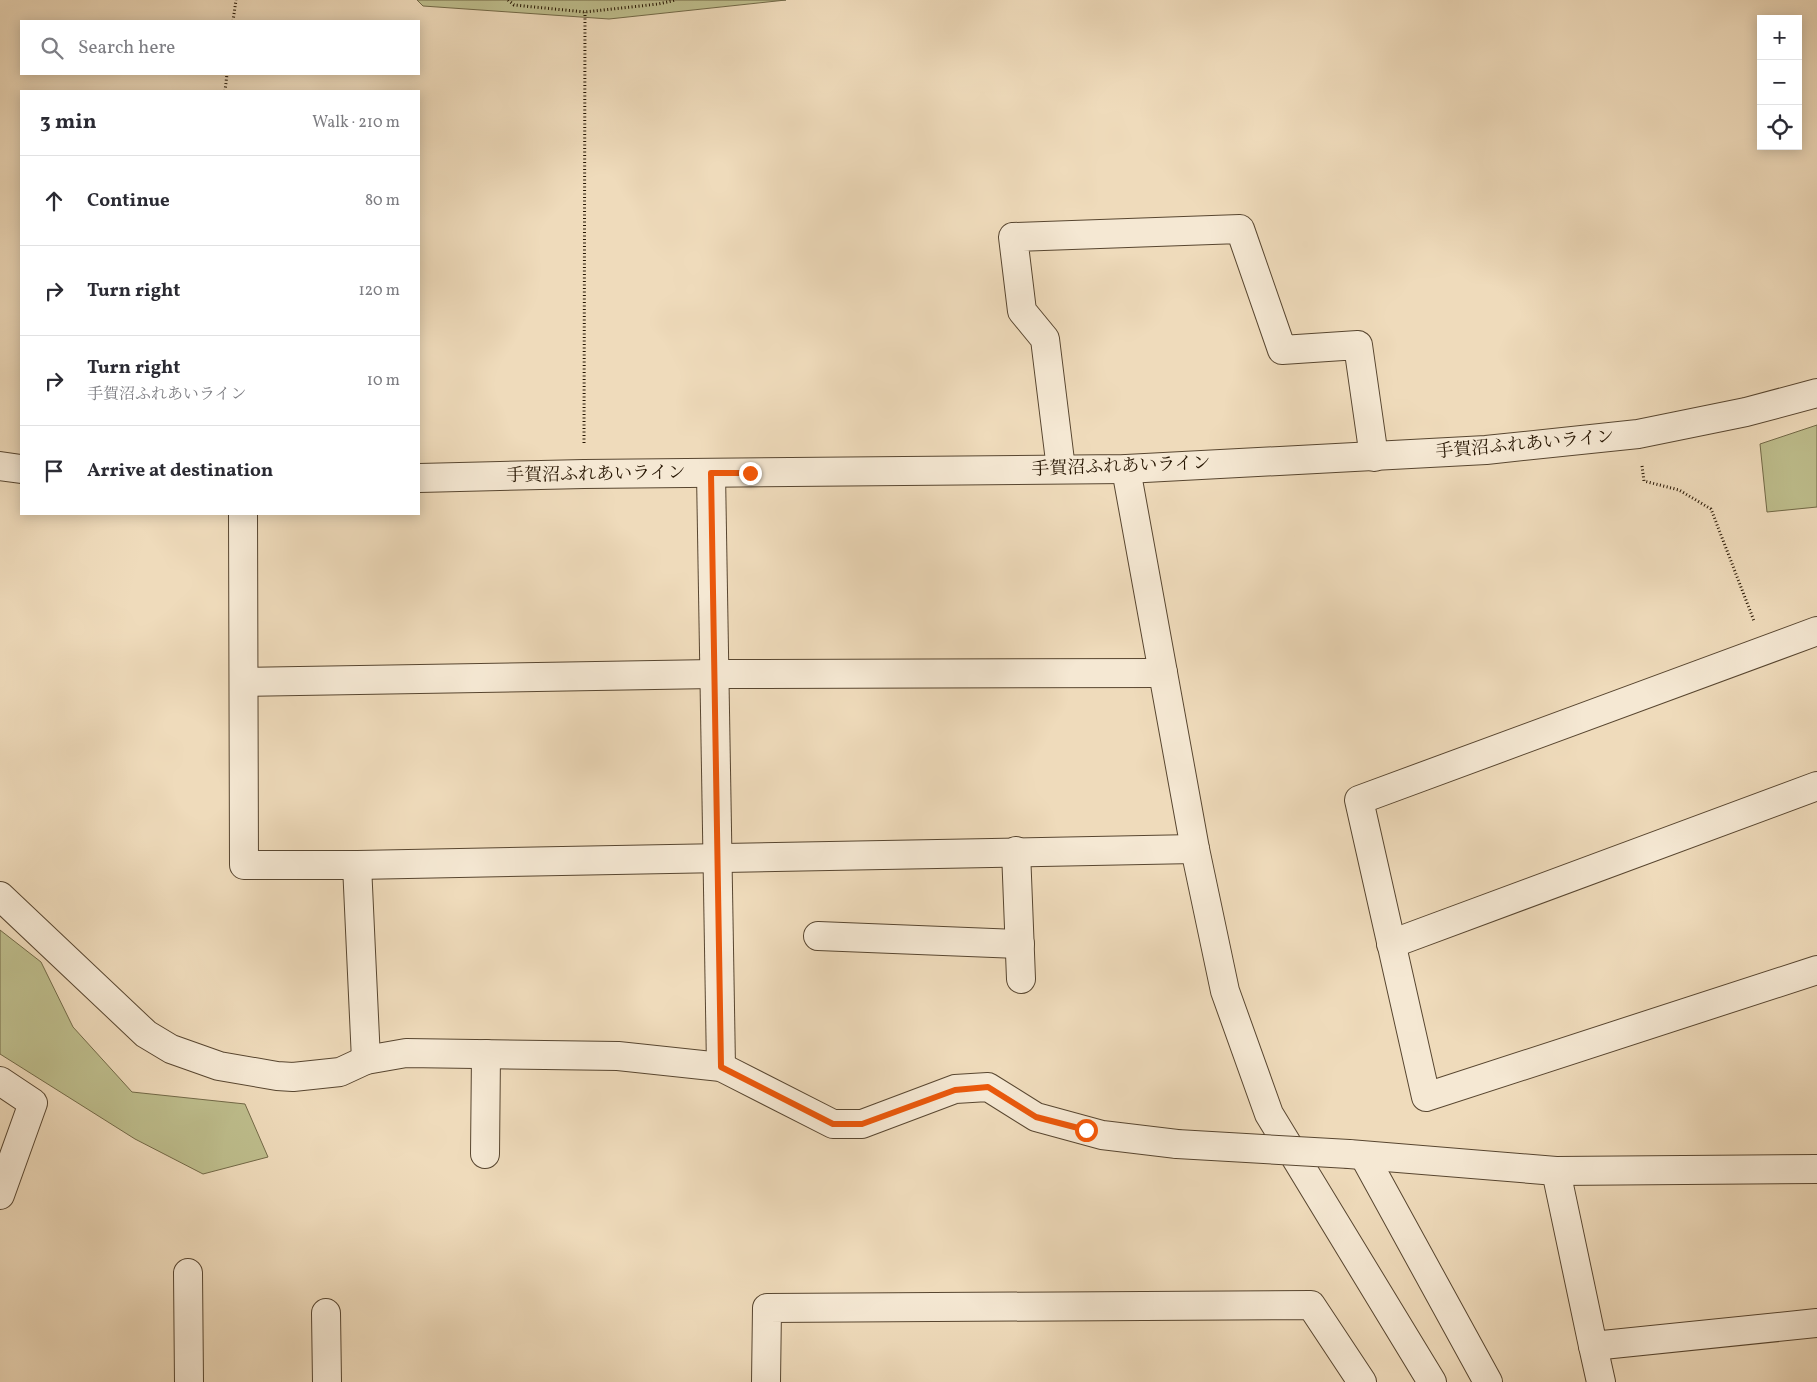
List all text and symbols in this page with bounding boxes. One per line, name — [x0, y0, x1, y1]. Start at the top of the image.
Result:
map controls — [1757, 15, 1802, 150]
button: + — [1757, 15, 1802, 60]
search box — [20, 20, 420, 75]
icon: search — [38, 34, 66, 62]
text: Search here — [78, 35, 175, 61]
button: − — [1757, 60, 1802, 105]
button: locate — [1757, 105, 1802, 150]
text: 3 min — [40, 108, 96, 137]
text: Walk · 210 m — [312, 112, 400, 134]
icon: ahead — [40, 187, 68, 215]
text: Continue — [87, 188, 170, 214]
text: 80 m — [365, 190, 400, 212]
icon: right — [40, 277, 68, 305]
text: Turn right — [87, 278, 180, 304]
text: 120 m — [358, 280, 400, 302]
text: Turn right — [87, 355, 180, 381]
icon: right — [40, 367, 68, 395]
text: 10 m — [367, 370, 400, 392]
text: 手賀沼ふれあいライン — [87, 384, 247, 406]
street label: 手賀沼ふれあいライン — [1435, 425, 1615, 465]
street label: 手賀沼ふれあいライン — [1031, 451, 1211, 483]
icon: arrive — [40, 457, 68, 485]
text: Arrive at destination — [87, 458, 273, 484]
street label: 手賀沼ふれあいライン — [506, 461, 686, 489]
route end — [739, 462, 762, 485]
route start — [1075, 1119, 1098, 1142]

